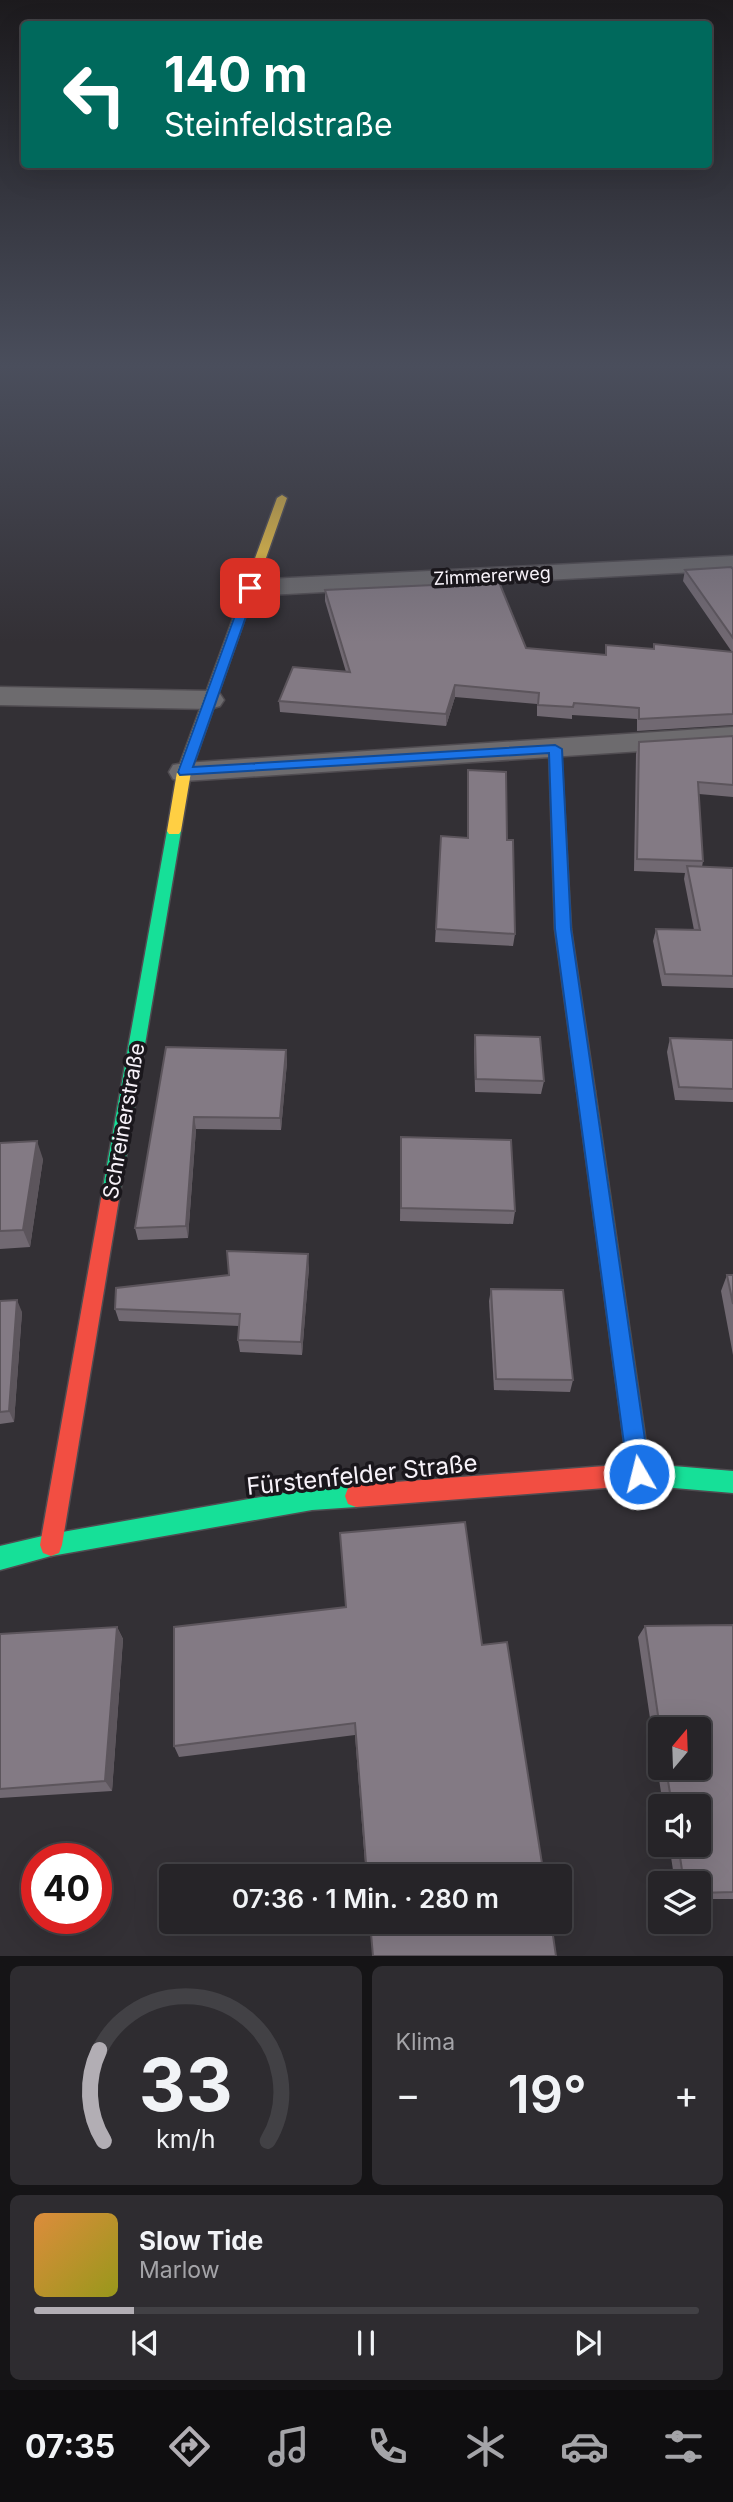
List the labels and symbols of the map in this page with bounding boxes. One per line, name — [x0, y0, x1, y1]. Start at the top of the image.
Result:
pin — [220, 558, 280, 618]
street label: Zimmererweg — [433, 562, 551, 589]
street label: Schreinerstraße — [97, 1041, 150, 1201]
position arrow — [602, 1437, 676, 1511]
street label: Fürstenfelder Straße — [245, 1448, 479, 1501]
north arrow — [648, 1717, 710, 1780]
speed limit sign: 40 — [21, 1843, 112, 1934]

